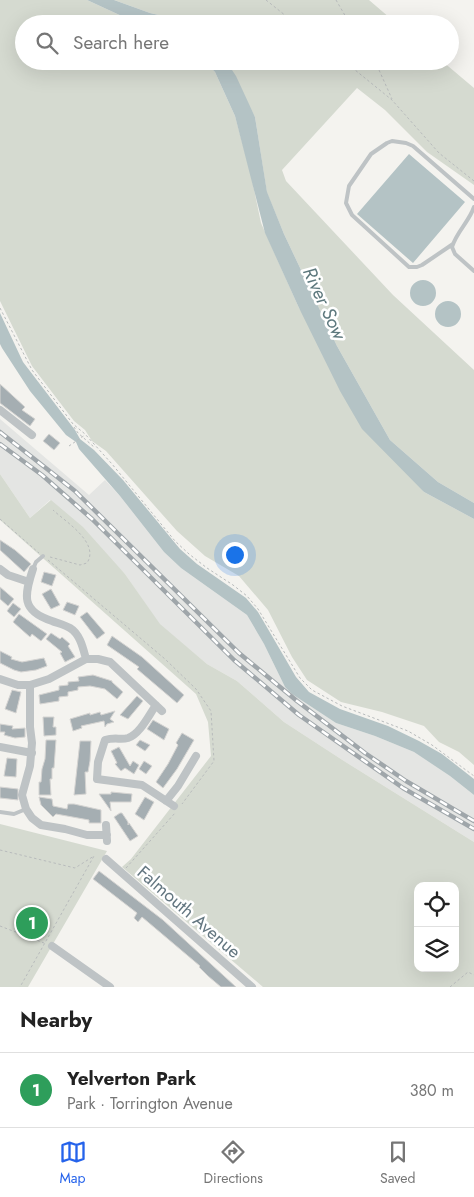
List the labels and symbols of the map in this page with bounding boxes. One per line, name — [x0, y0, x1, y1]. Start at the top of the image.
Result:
water label: River Sow — [296, 263, 354, 345]
your location — [222, 542, 248, 568]
street label: Falmouth Avenue — [131, 860, 247, 964]
pin: 1 — [16, 904, 48, 942]

